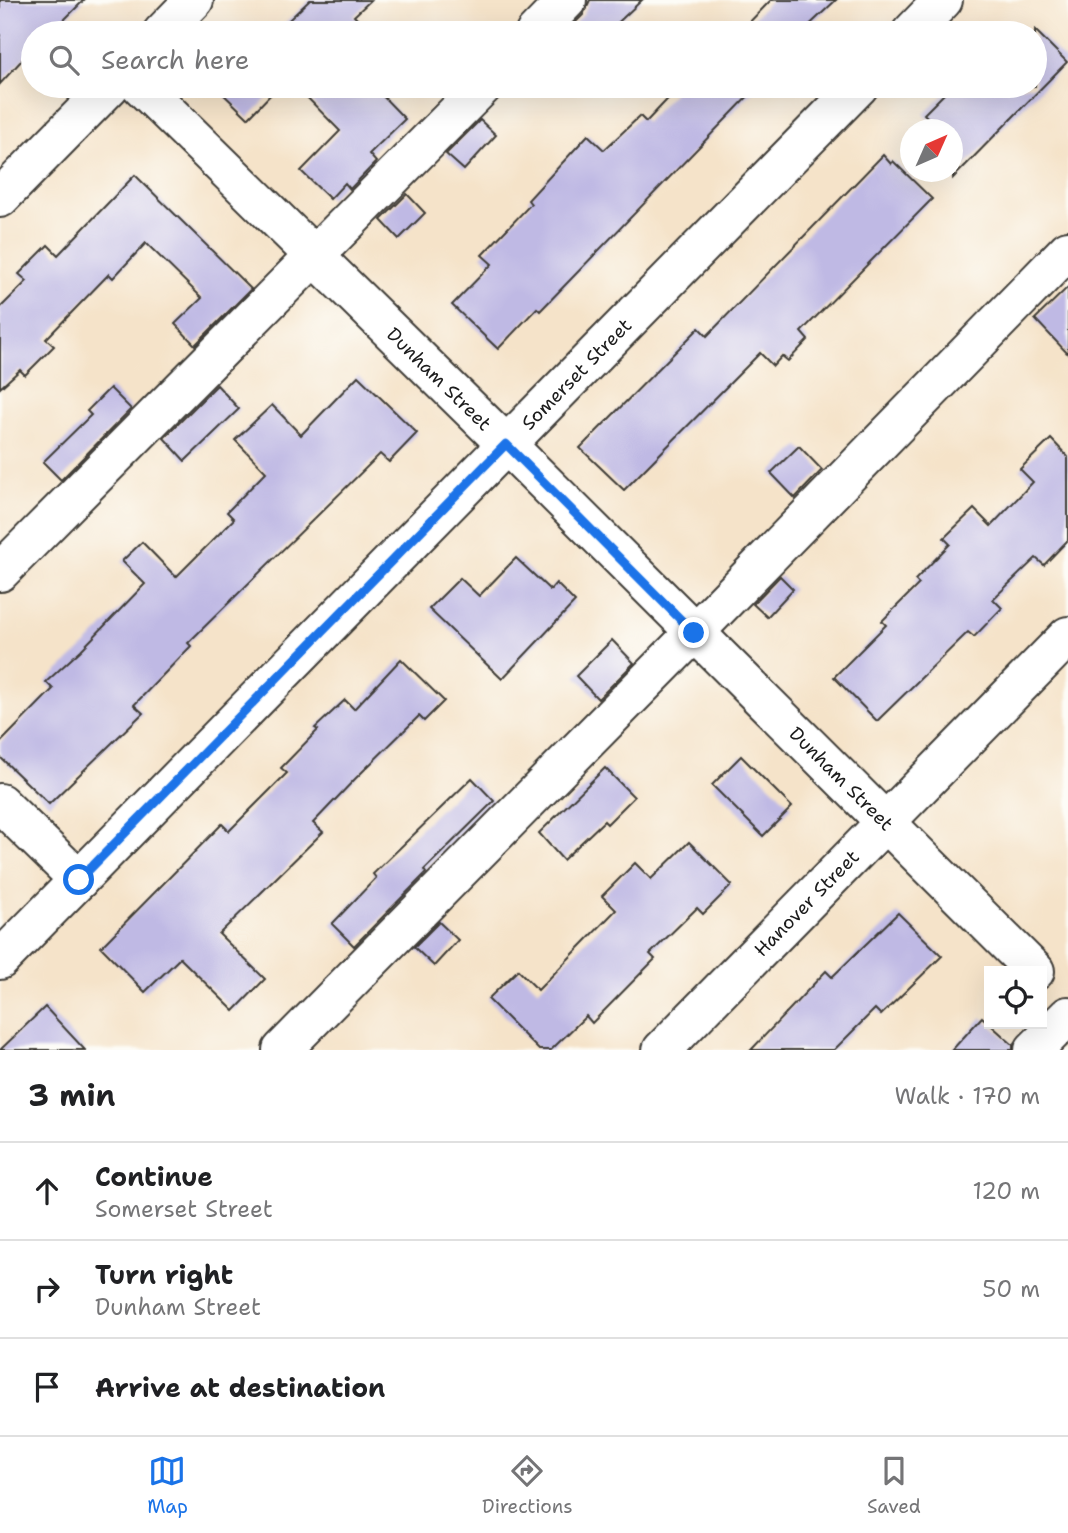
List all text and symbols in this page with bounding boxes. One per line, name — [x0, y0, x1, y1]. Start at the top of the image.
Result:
search box — [21, 21, 1047, 98]
icon: search — [45, 41, 83, 79]
text: Search here — [101, 42, 250, 77]
north arrow — [900, 119, 963, 182]
street label: Somerset Street — [516, 313, 637, 435]
street label: Dunham Street — [381, 322, 497, 436]
route end — [678, 617, 709, 648]
street label: Dunham Street — [784, 721, 899, 836]
street label: Hanover Street — [749, 845, 865, 962]
route start — [63, 864, 94, 895]
map controls — [984, 966, 1047, 1029]
button: locate — [984, 966, 1047, 1029]
text: 3 min — [28, 1075, 115, 1116]
text: Walk · 170 m — [895, 1081, 1040, 1111]
text: Continue — [95, 1159, 213, 1194]
icon: ahead — [28, 1172, 66, 1210]
text: 120 m — [972, 1176, 1040, 1206]
text: Somerset Street — [95, 1194, 273, 1224]
text: Turn right — [95, 1257, 233, 1292]
icon: right — [28, 1270, 66, 1308]
text: 50 m — [982, 1274, 1040, 1304]
text: Dunham Street — [95, 1292, 261, 1322]
icon: arrive — [28, 1368, 66, 1406]
text: Arrive at destination — [95, 1370, 385, 1405]
tab: Map — [147, 1452, 188, 1519]
tab: Directions — [482, 1452, 573, 1519]
tab: Saved — [867, 1452, 921, 1519]

